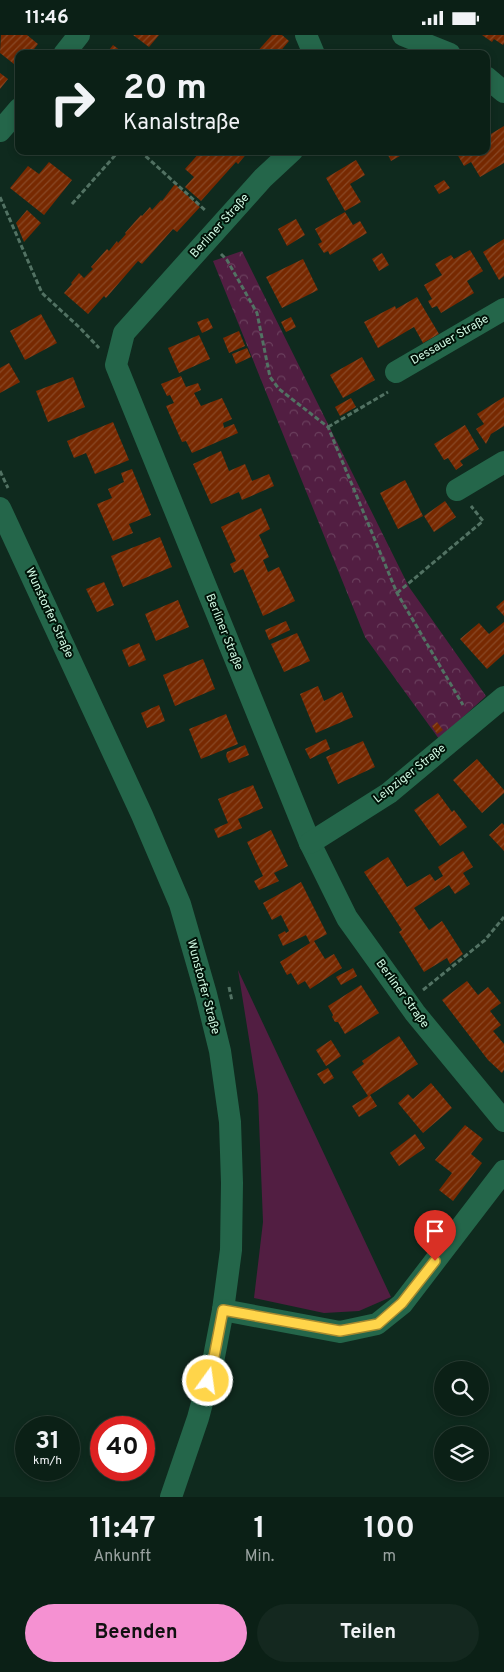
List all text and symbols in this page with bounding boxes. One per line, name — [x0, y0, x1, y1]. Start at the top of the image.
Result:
text: 11:46 — [25, 6, 69, 30]
text: 20 m — [123, 67, 207, 111]
icon: right — [40, 70, 105, 135]
text: Kanalstraße — [123, 110, 240, 137]
street label: Berliner Straße — [187, 190, 253, 262]
street label: Dessauer Straße — [408, 311, 492, 369]
street label: Wunstorfer Straße — [21, 565, 77, 661]
street label: Berliner Straße — [201, 591, 247, 673]
street label: Leipziger Straße — [371, 741, 449, 807]
street label: Wunstorfer Straße — [183, 938, 223, 1036]
street label: Berliner Straße — [372, 956, 432, 1032]
pin — [414, 1210, 456, 1261]
icon: arrive — [421, 1217, 449, 1245]
position arrow — [181, 1354, 233, 1406]
map controls — [434, 1361, 489, 1481]
button: search — [434, 1361, 489, 1416]
speed limit sign: 40 — [90, 1416, 155, 1481]
text: 31 — [35, 1426, 60, 1458]
button: layers — [434, 1426, 489, 1481]
text: km/h — [33, 1453, 62, 1469]
text: 11:47 — [89, 1511, 156, 1548]
text: 1 — [254, 1511, 266, 1548]
text: 100 — [363, 1511, 415, 1548]
text: Ankunft — [93, 1547, 151, 1567]
text: Min. — [245, 1547, 274, 1567]
text: m — [382, 1547, 396, 1567]
button: Beenden — [25, 1604, 247, 1662]
button: Teilen — [257, 1604, 479, 1662]

